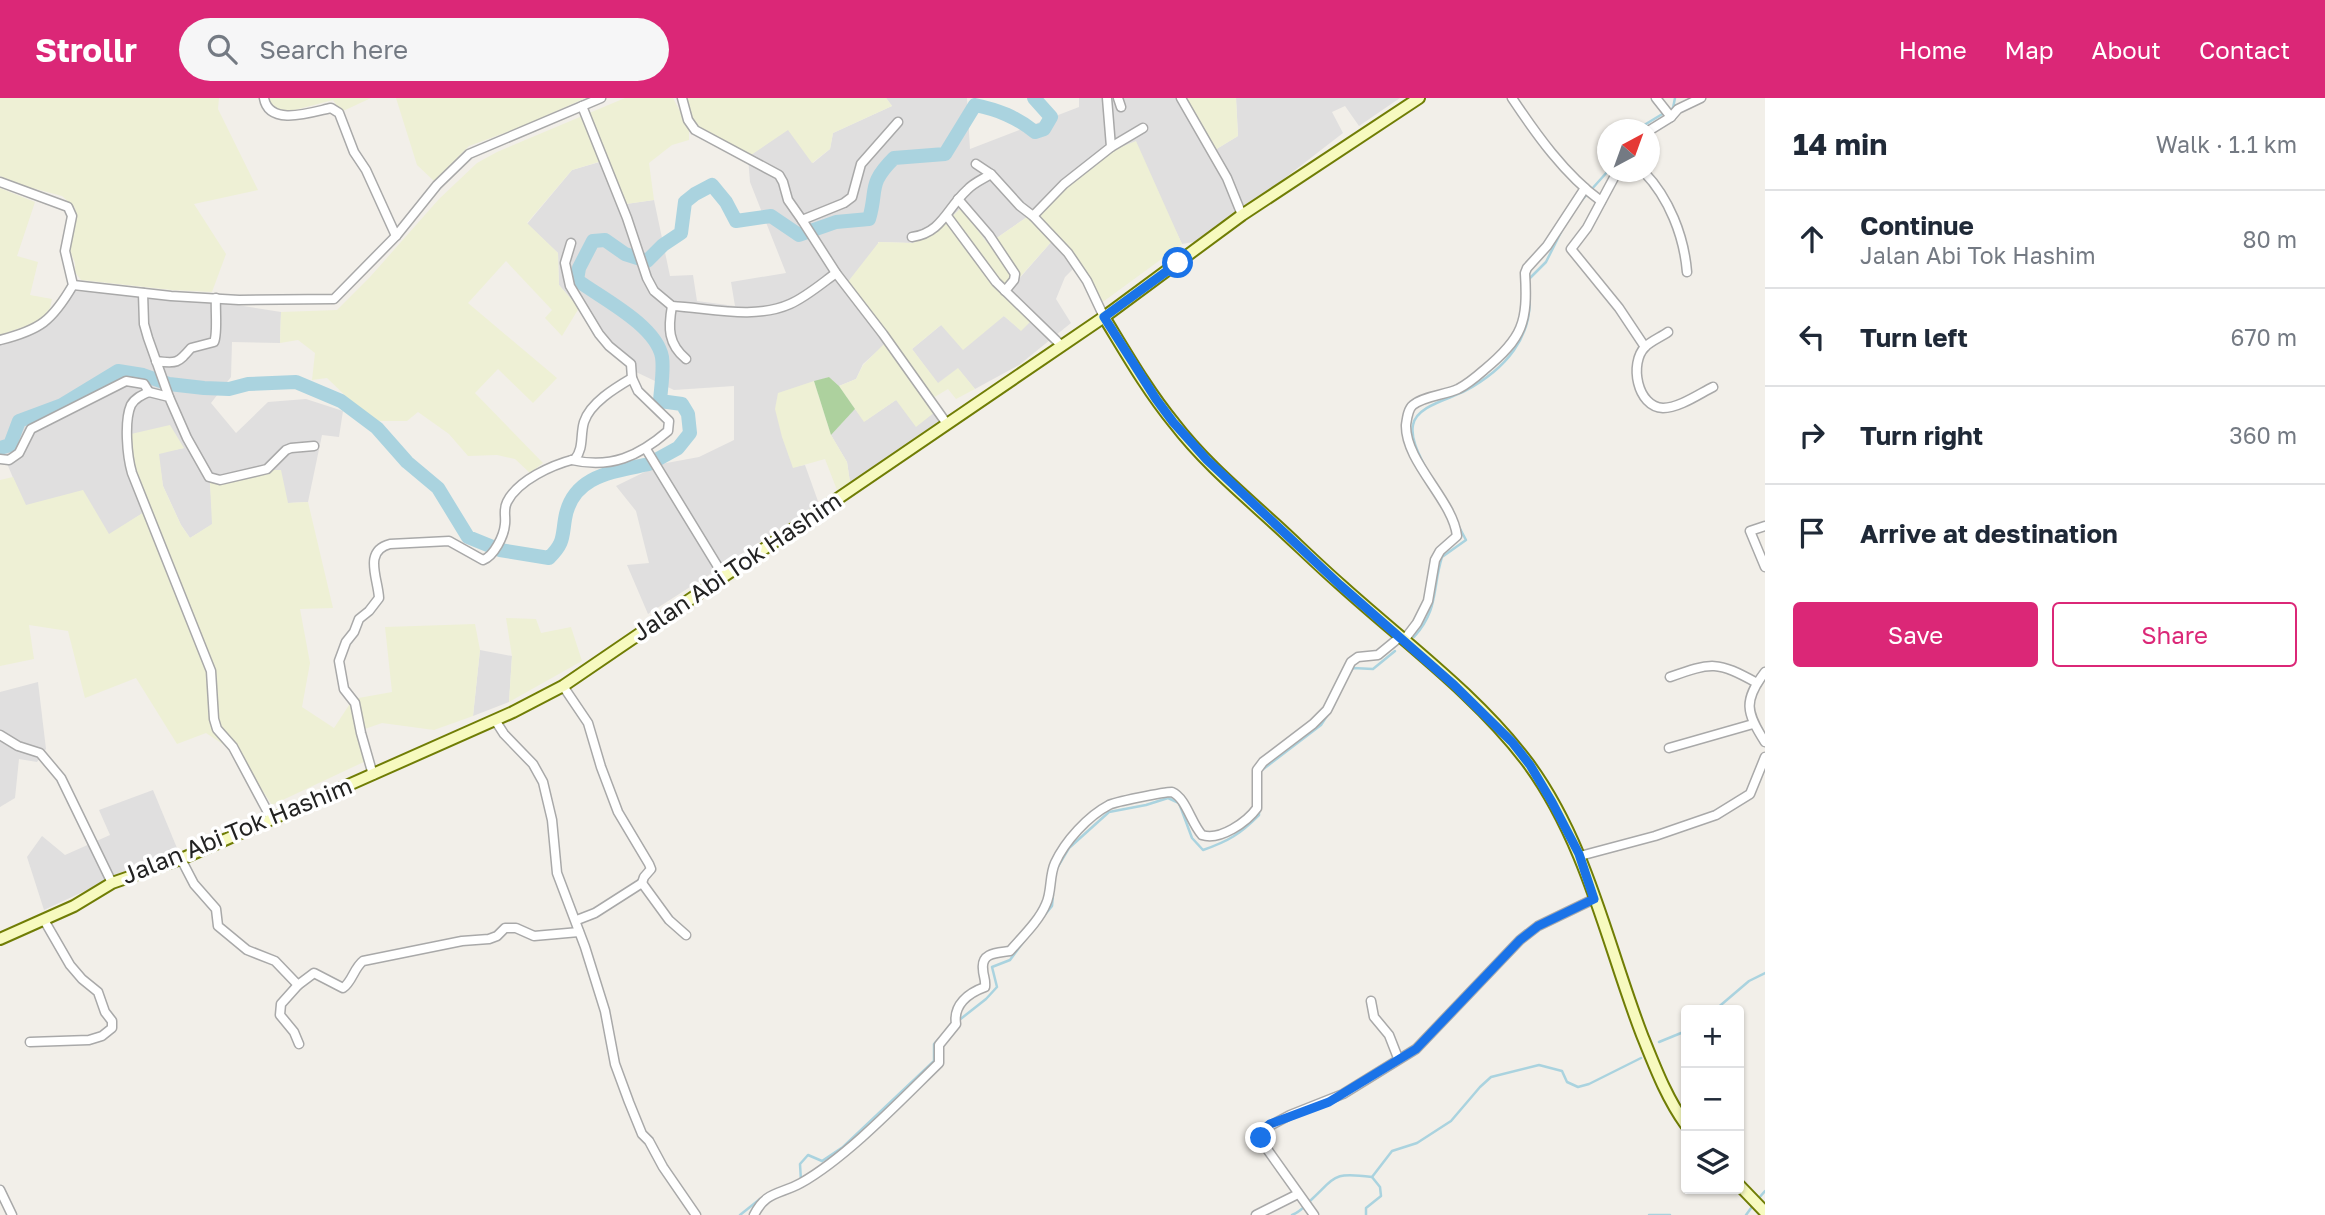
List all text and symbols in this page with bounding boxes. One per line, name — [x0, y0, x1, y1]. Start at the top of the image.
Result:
search box — [179, 18, 669, 81]
text: Strollr — [35, 30, 137, 69]
icon: search — [203, 30, 241, 68]
text: Search here — [259, 34, 408, 65]
text: Home — [1899, 35, 1967, 64]
text: Map — [2005, 35, 2054, 64]
text: About — [2092, 35, 2161, 64]
text: Contact — [2199, 35, 2290, 64]
north arrow — [1597, 119, 1660, 182]
text: 14 min — [1793, 126, 1887, 162]
text: Walk · 1.1 km — [2156, 130, 2297, 158]
text: Continue — [1860, 210, 1974, 241]
icon: ahead — [1793, 220, 1831, 258]
text: 80 m — [2243, 225, 2297, 253]
text: Jalan Abi Tok Hashim — [1860, 241, 2096, 269]
route start — [1162, 247, 1193, 278]
icon: left — [1793, 318, 1831, 356]
text: Turn left — [1860, 322, 1968, 353]
text: 670 m — [2231, 323, 2297, 351]
icon: right — [1793, 416, 1831, 454]
text: Turn right — [1860, 420, 1983, 451]
text: 360 m — [2229, 421, 2297, 449]
street label: Jalan Abi Tok Hashim — [626, 485, 846, 647]
icon: arrive — [1793, 514, 1831, 552]
text: Arrive at destination — [1860, 518, 2118, 549]
button: Save — [1793, 602, 2038, 667]
button: Share — [2052, 602, 2297, 667]
street label: Jalan Abi Tok Hashim — [117, 770, 356, 889]
map controls — [1681, 1005, 1744, 1194]
button: + — [1681, 1005, 1744, 1068]
button: − — [1681, 1068, 1744, 1131]
route end — [1245, 1122, 1276, 1153]
button: layers — [1681, 1131, 1744, 1194]

